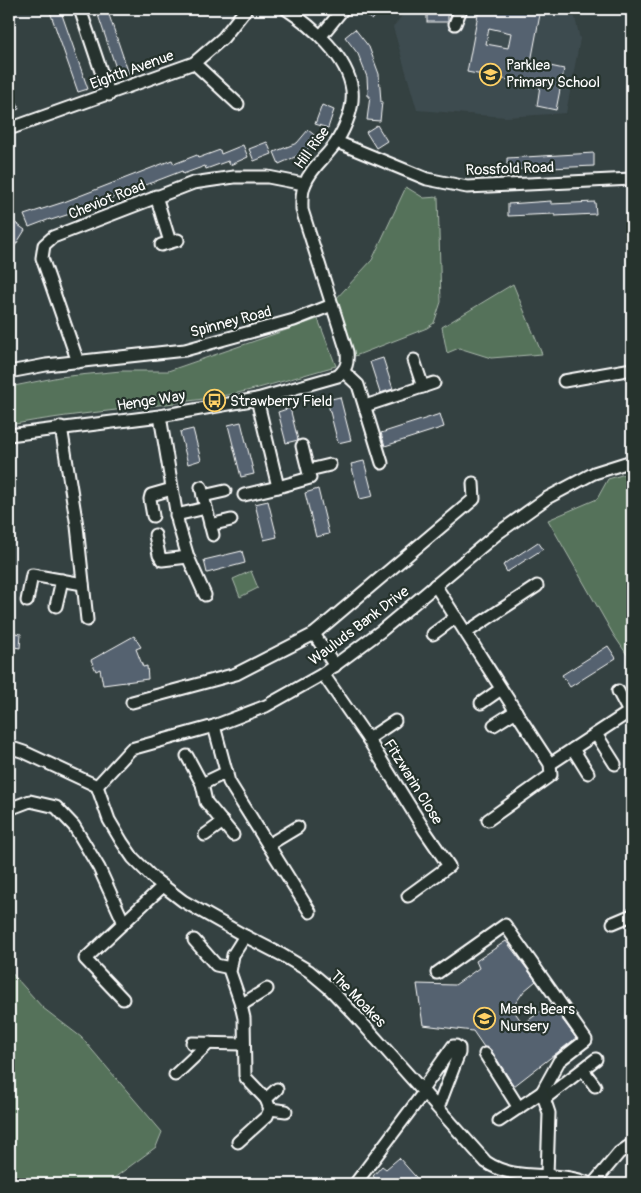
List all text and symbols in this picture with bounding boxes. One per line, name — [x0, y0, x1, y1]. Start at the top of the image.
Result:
street label: Eighth Avenue — [88, 46, 177, 94]
place label: Parklea Primary School — [506, 56, 600, 92]
school or university icon: Parklea Primary School — [478, 62, 502, 86]
street label: Hill Rise — [290, 123, 334, 173]
street label: Rossfold Road — [465, 158, 555, 180]
street label: Cheviot Road — [66, 176, 148, 224]
street label: Spinney Road — [188, 302, 274, 342]
street label: Henge Way — [116, 386, 187, 416]
bus stop icon: Strawberry Field — [202, 389, 226, 413]
place label: Strawberry Field — [230, 392, 332, 411]
street label: Wauluds Bank Drive — [305, 582, 413, 670]
street label: Fitzwarin Close — [379, 736, 447, 829]
street label: The Moakes — [326, 966, 390, 1032]
place label: Marsh Bears Nursery — [500, 1000, 575, 1036]
school or university icon: Marsh Bears Nursery — [472, 1006, 496, 1030]

